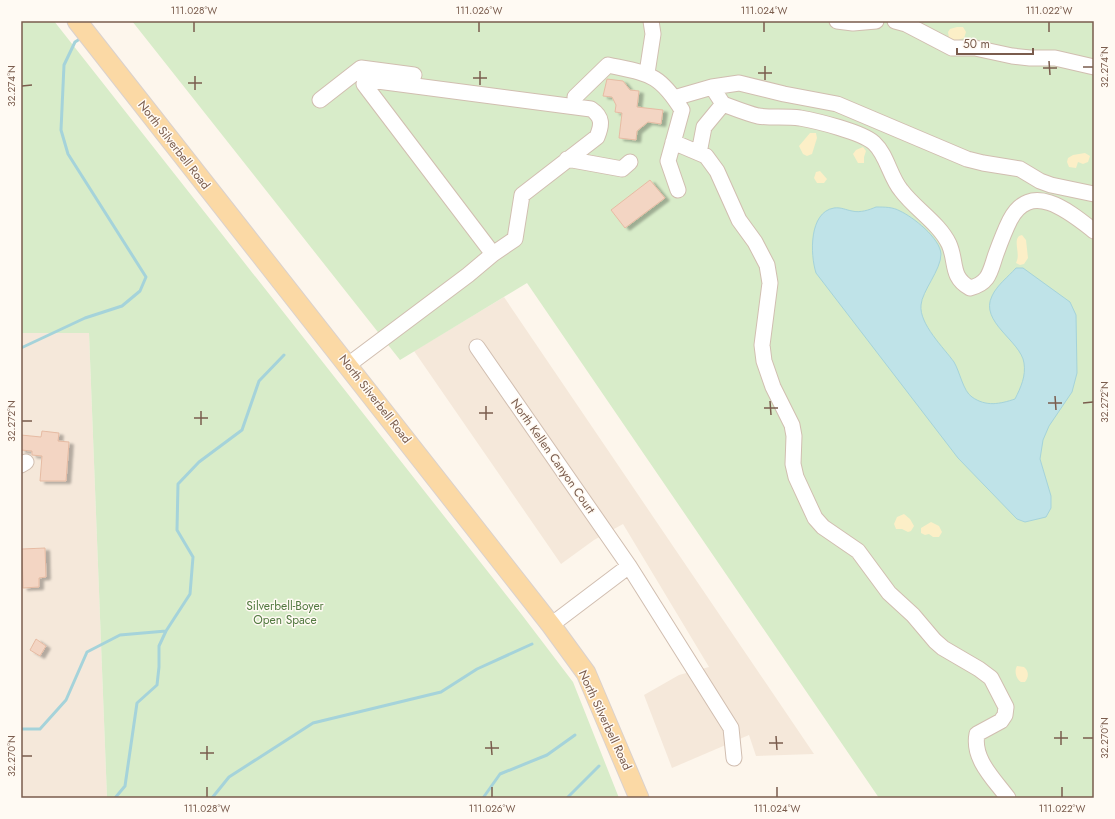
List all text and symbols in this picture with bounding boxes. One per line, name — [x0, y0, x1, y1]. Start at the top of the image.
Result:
text: 111.028°W — [171, 3, 217, 18]
text: 111.026°W — [456, 3, 502, 18]
text: 111.024°W — [741, 3, 787, 18]
text: 111.022°W — [1026, 3, 1072, 18]
scale bar — [957, 30, 1033, 56]
text: 50 m — [963, 35, 990, 53]
text: 32.274°N — [1097, 46, 1112, 88]
text: 32.274°N — [4, 65, 19, 107]
street label: North Silverbell Road — [133, 97, 215, 193]
street label: North Silverbell Road — [334, 351, 416, 447]
text: 32.272°N — [1097, 381, 1112, 423]
street label: North Kellen Canyon Court — [506, 395, 600, 517]
text: 32.272°N — [4, 400, 19, 442]
park label: Silverbell-Boyer Open Space — [246, 597, 325, 629]
street label: North Silverbell Road — [574, 667, 636, 773]
text: 32.270°N — [1097, 717, 1112, 759]
text: 32.270°N — [4, 735, 19, 777]
text: 111.028°W — [184, 801, 230, 816]
text: 111.026°W — [469, 801, 515, 816]
text: 111.024°W — [754, 801, 800, 816]
text: 111.022°W — [1039, 801, 1085, 816]

